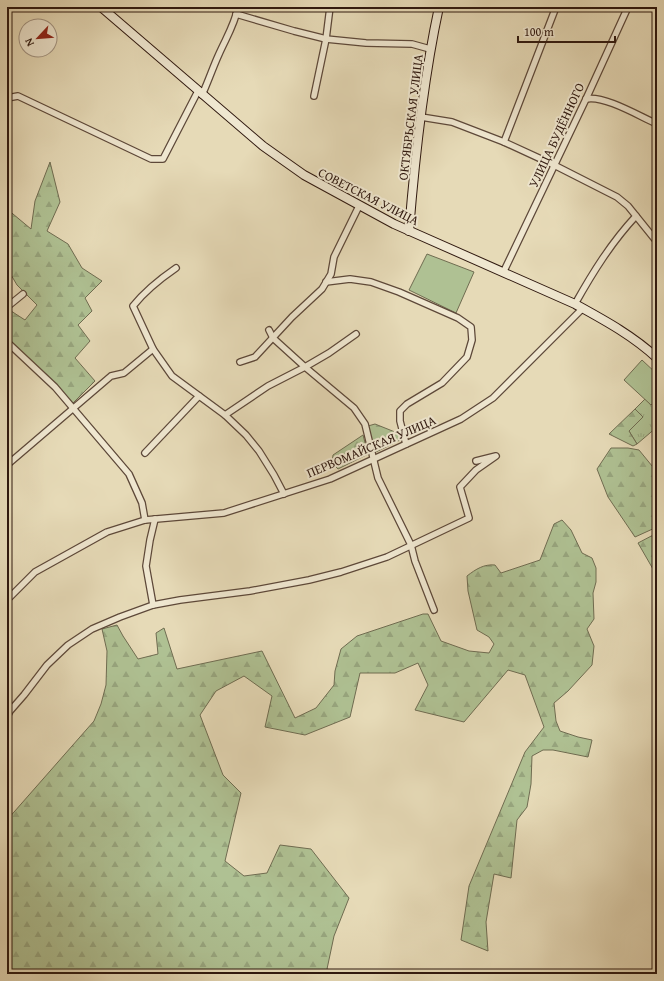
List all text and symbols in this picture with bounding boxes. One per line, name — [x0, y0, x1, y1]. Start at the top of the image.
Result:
north arrow — [18, 18, 58, 58]
scale bar — [518, 18, 615, 44]
text: 100 m — [524, 23, 554, 40]
text: N — [20, 35, 38, 49]
street label: ОКТЯБРЬСКАЯ УЛИЦА — [393, 53, 428, 181]
street label: УЛИЦА БУДЁННОГО — [524, 80, 589, 191]
street label: СОВЕТСКАЯ УЛИЦА — [315, 163, 423, 230]
street label: ПЕРВОМАЙСКАЯ УЛИЦА — [304, 411, 439, 482]

